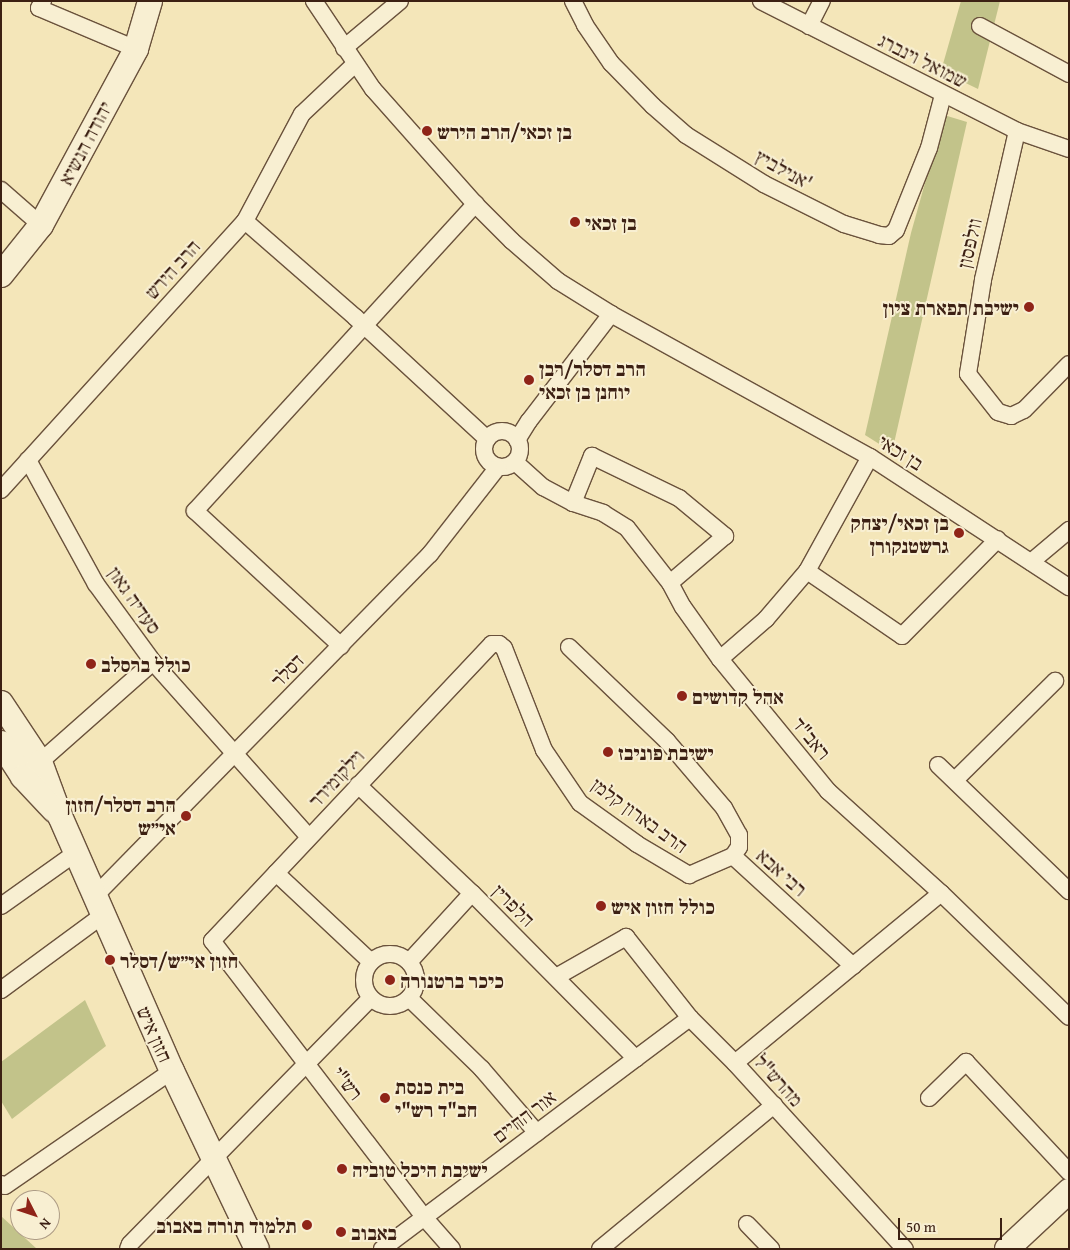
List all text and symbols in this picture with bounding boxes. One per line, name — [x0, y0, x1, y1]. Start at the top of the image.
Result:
street label: שמואל וינברג — [875, 27, 971, 93]
street label: יהודה הנשיא — [53, 97, 117, 189]
place label: בן זכאי/הרב הירש — [437, 119, 572, 143]
marker: בן זכאי/הרב הירש — [421, 125, 433, 137]
street label: אנילביץ' — [751, 144, 817, 194]
place label: בן זכאי — [585, 210, 637, 234]
street label: וולפסון — [952, 215, 986, 271]
marker: בן זכאי — [569, 216, 581, 228]
street label: הרב הירש — [139, 234, 205, 304]
place label: ישיבת תפארת ציון — [883, 295, 1019, 319]
marker: ישיבת תפארת ציון — [1023, 301, 1035, 313]
place label: הרב דסלר/רבן יוחנן בן זכאי — [539, 356, 646, 403]
marker: הרב דסלר/רבן יוחנן בן זכאי — [523, 374, 535, 386]
street label: בן זכאי — [874, 429, 928, 475]
place label: בן זכאי/יצחק גרשטנקורן — [850, 510, 949, 557]
marker: בן זכאי/יצחק גרשטנקורן — [953, 527, 965, 539]
street label: סעדיה גאון — [103, 562, 167, 638]
street label: דסלר — [265, 648, 309, 692]
place label: כולל ברסלב — [101, 652, 191, 676]
marker: כולל ברסלב — [85, 658, 97, 670]
place label: אהל קדושים — [692, 684, 784, 708]
marker: אהל קדושים — [676, 690, 688, 702]
street label: ראב"ד — [788, 712, 836, 764]
place label: ישיבת פוניבז — [618, 740, 714, 764]
street label: וילקומירר — [303, 744, 369, 812]
marker: ישיבת פוניבז — [602, 746, 614, 758]
street label: הרב בארון קלמן — [587, 772, 693, 858]
place label: הרב דסלר/חזון אי״ש — [65, 792, 176, 839]
marker: הרב דסלר/חזון אי״ש — [180, 810, 192, 822]
street label: רבי אבא — [752, 843, 812, 901]
street label: הלפרין — [488, 879, 540, 931]
place label: כולל חזון איש — [611, 894, 715, 918]
marker: כולל חזון איש — [595, 900, 607, 912]
place label: חזון אי״ש/דסלר — [120, 948, 238, 972]
marker: חזון אי״ש/דסלר — [104, 954, 116, 966]
place label: כיכר ברטנורה — [400, 968, 504, 992]
marker: כיכר ברטנורה — [384, 974, 396, 986]
street label: חזון איש — [132, 1002, 178, 1066]
street label: מהרש"ל — [749, 1049, 809, 1111]
street label: רש"י — [327, 1061, 369, 1105]
place label: בית כנסת חב"ד רש"י — [395, 1074, 477, 1121]
street label: אור החיים — [488, 1084, 560, 1148]
marker: בית כנסת חב"ד רש"י — [379, 1092, 391, 1104]
place label: ישיבת היכל טוביה — [352, 1157, 488, 1181]
marker: ישיבת היכל טוביה — [336, 1163, 348, 1175]
north arrow — [10, 1190, 60, 1240]
scale bar — [900, 1208, 1004, 1240]
place label: תלמוד תורה באבוב — [156, 1213, 297, 1237]
text: N — [35, 1214, 56, 1234]
text: 50 m — [906, 1216, 936, 1237]
marker: תלמוד תורה באבוב — [301, 1219, 313, 1231]
place label: באבוב — [351, 1220, 397, 1244]
marker: באבוב — [335, 1226, 347, 1238]

